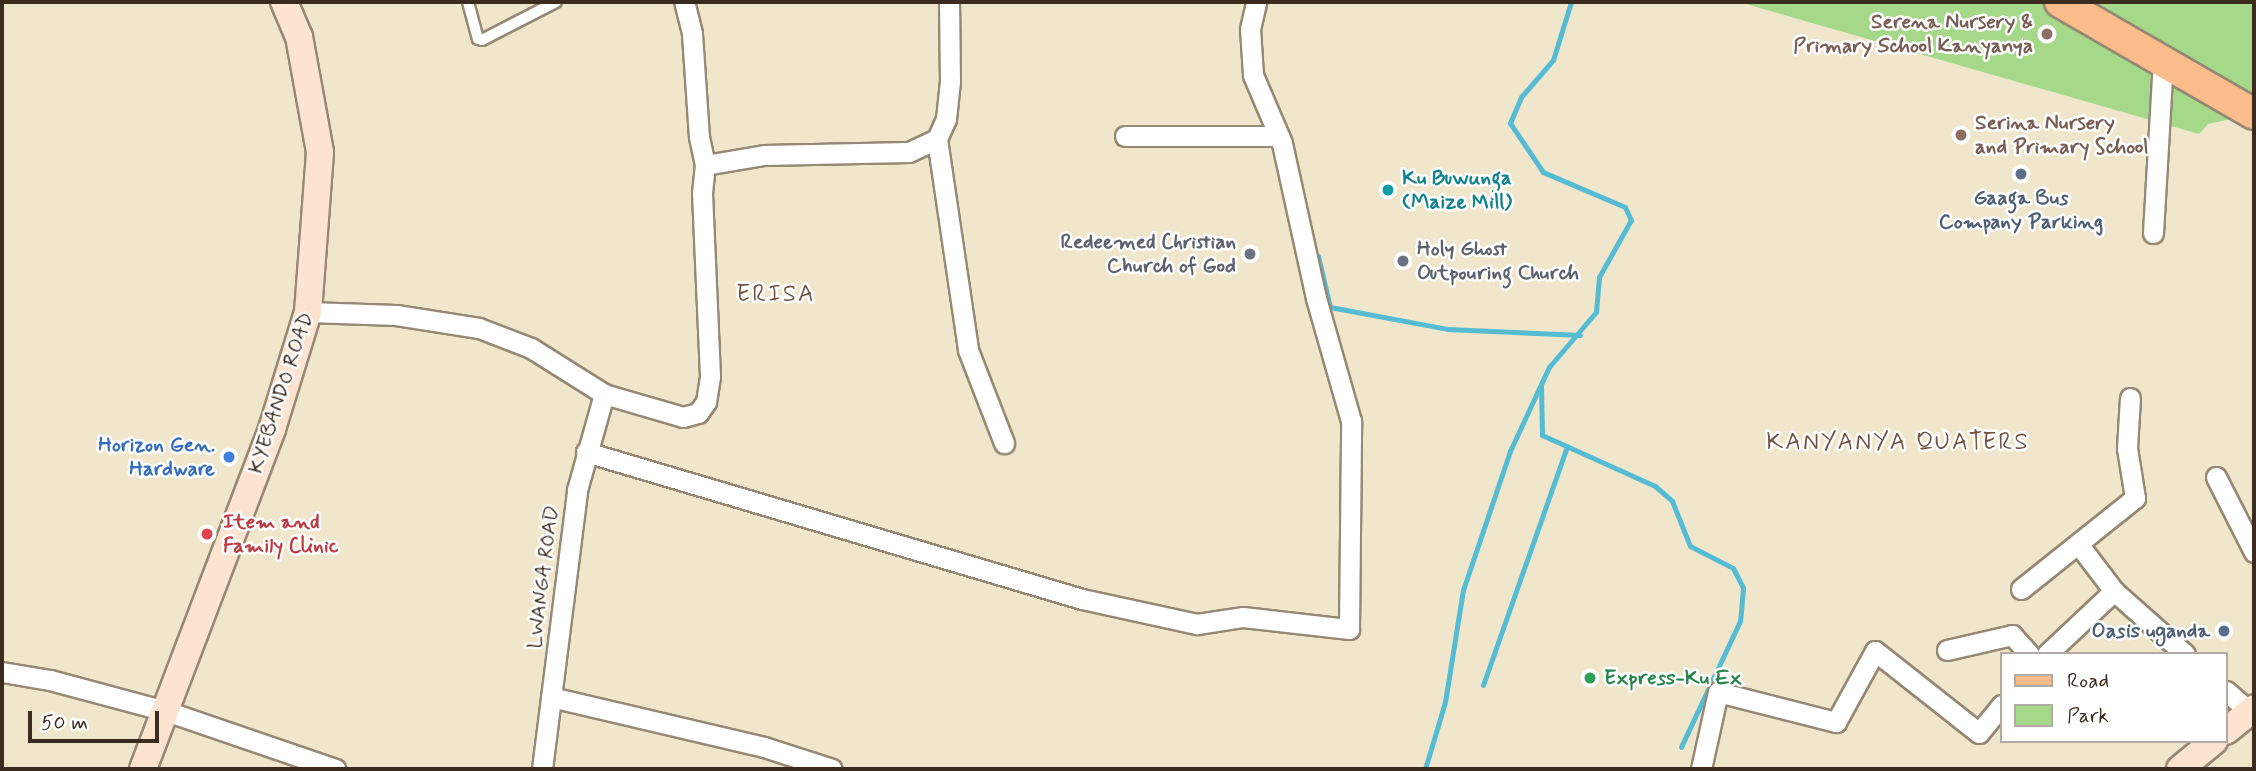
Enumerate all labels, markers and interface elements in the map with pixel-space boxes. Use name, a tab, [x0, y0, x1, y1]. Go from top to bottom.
place label: Serena Nursery & Primary School Kanyanya	[1798, 9, 2033, 59]
marker: Serena Nursery & Primary School Kanyanya	[2039, 26, 2055, 42]
place label: Serina Nursery and Primary School	[1975, 110, 2151, 160]
marker: Serina Nursery and Primary School	[1953, 127, 1969, 143]
place label: Ku Buwunga (Maize Mill)	[1402, 165, 1514, 215]
marker: Gaaga Bus Company Parking	[2013, 166, 2029, 182]
marker: Ku Buwunga (Maize Mill)	[1380, 182, 1396, 198]
place label: Gaaga Bus Company Parking	[1943, 185, 2099, 235]
place label: Redeemed Christian Church of God	[1055, 229, 1236, 279]
place label: Holy Ghost Outpouring Church	[1417, 236, 1584, 286]
marker: Redeemed Christian Church of God	[1242, 246, 1258, 262]
marker: Holy Ghost Outpouring Church	[1395, 253, 1411, 269]
district label: ERISA	[737, 281, 815, 309]
street label: KYEBANDO ROAD	[243, 311, 319, 475]
district label: KANYANYA QUATERS	[1767, 429, 2029, 457]
place label: Horizon Gen. Hardware	[103, 432, 215, 482]
marker: Horizon Gen. Hardware	[221, 449, 237, 465]
street label: LWANGA ROAD	[522, 504, 564, 650]
place label: Item and Family Clinic	[223, 509, 341, 559]
marker: Item and Family Clinic	[197, 524, 217, 544]
place label: Oasis uganda	[2092, 618, 2210, 644]
marker: Oasis uganda	[2216, 623, 2232, 639]
legend	[2000, 652, 2228, 743]
place label: Express-Ku Ex	[1604, 665, 1739, 691]
text: Road	[2067, 667, 2109, 695]
marker: Express-Ku Ex	[1582, 670, 1598, 686]
scale bar	[32, 698, 163, 742]
text: Park	[2067, 702, 2109, 730]
text: 50 m	[41, 709, 88, 737]

